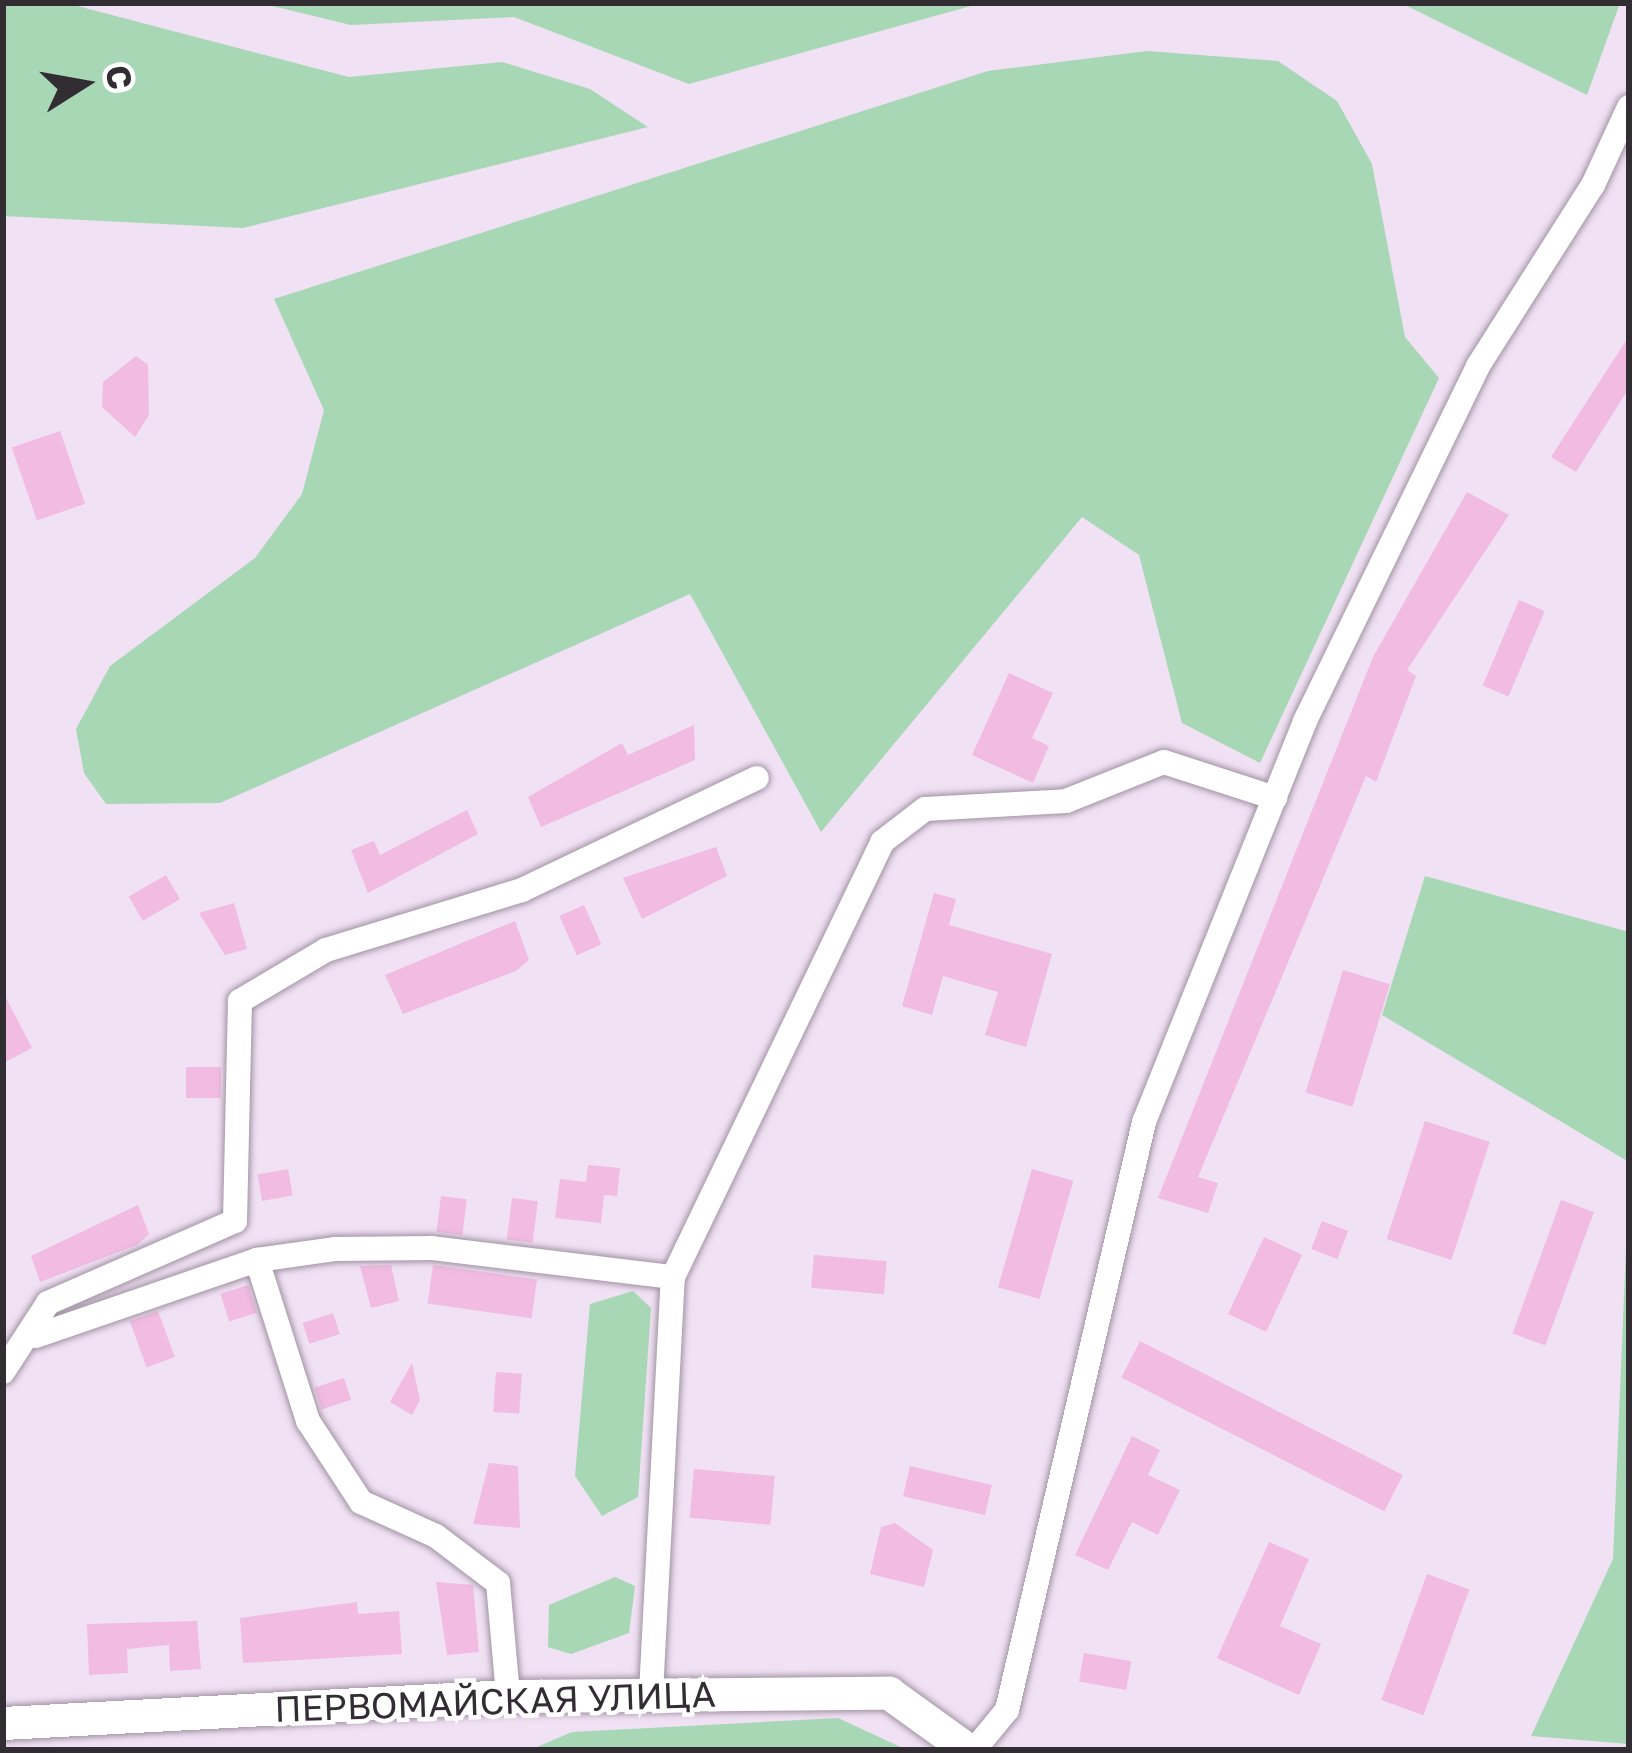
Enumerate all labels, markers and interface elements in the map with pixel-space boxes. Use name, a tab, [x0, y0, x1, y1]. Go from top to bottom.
north arrow	[24, 24, 144, 144]
text: С	[98, 62, 141, 92]
street label: ПЕРВОМАЙСКАЯ УЛИЦА	[274, 1672, 716, 1730]

